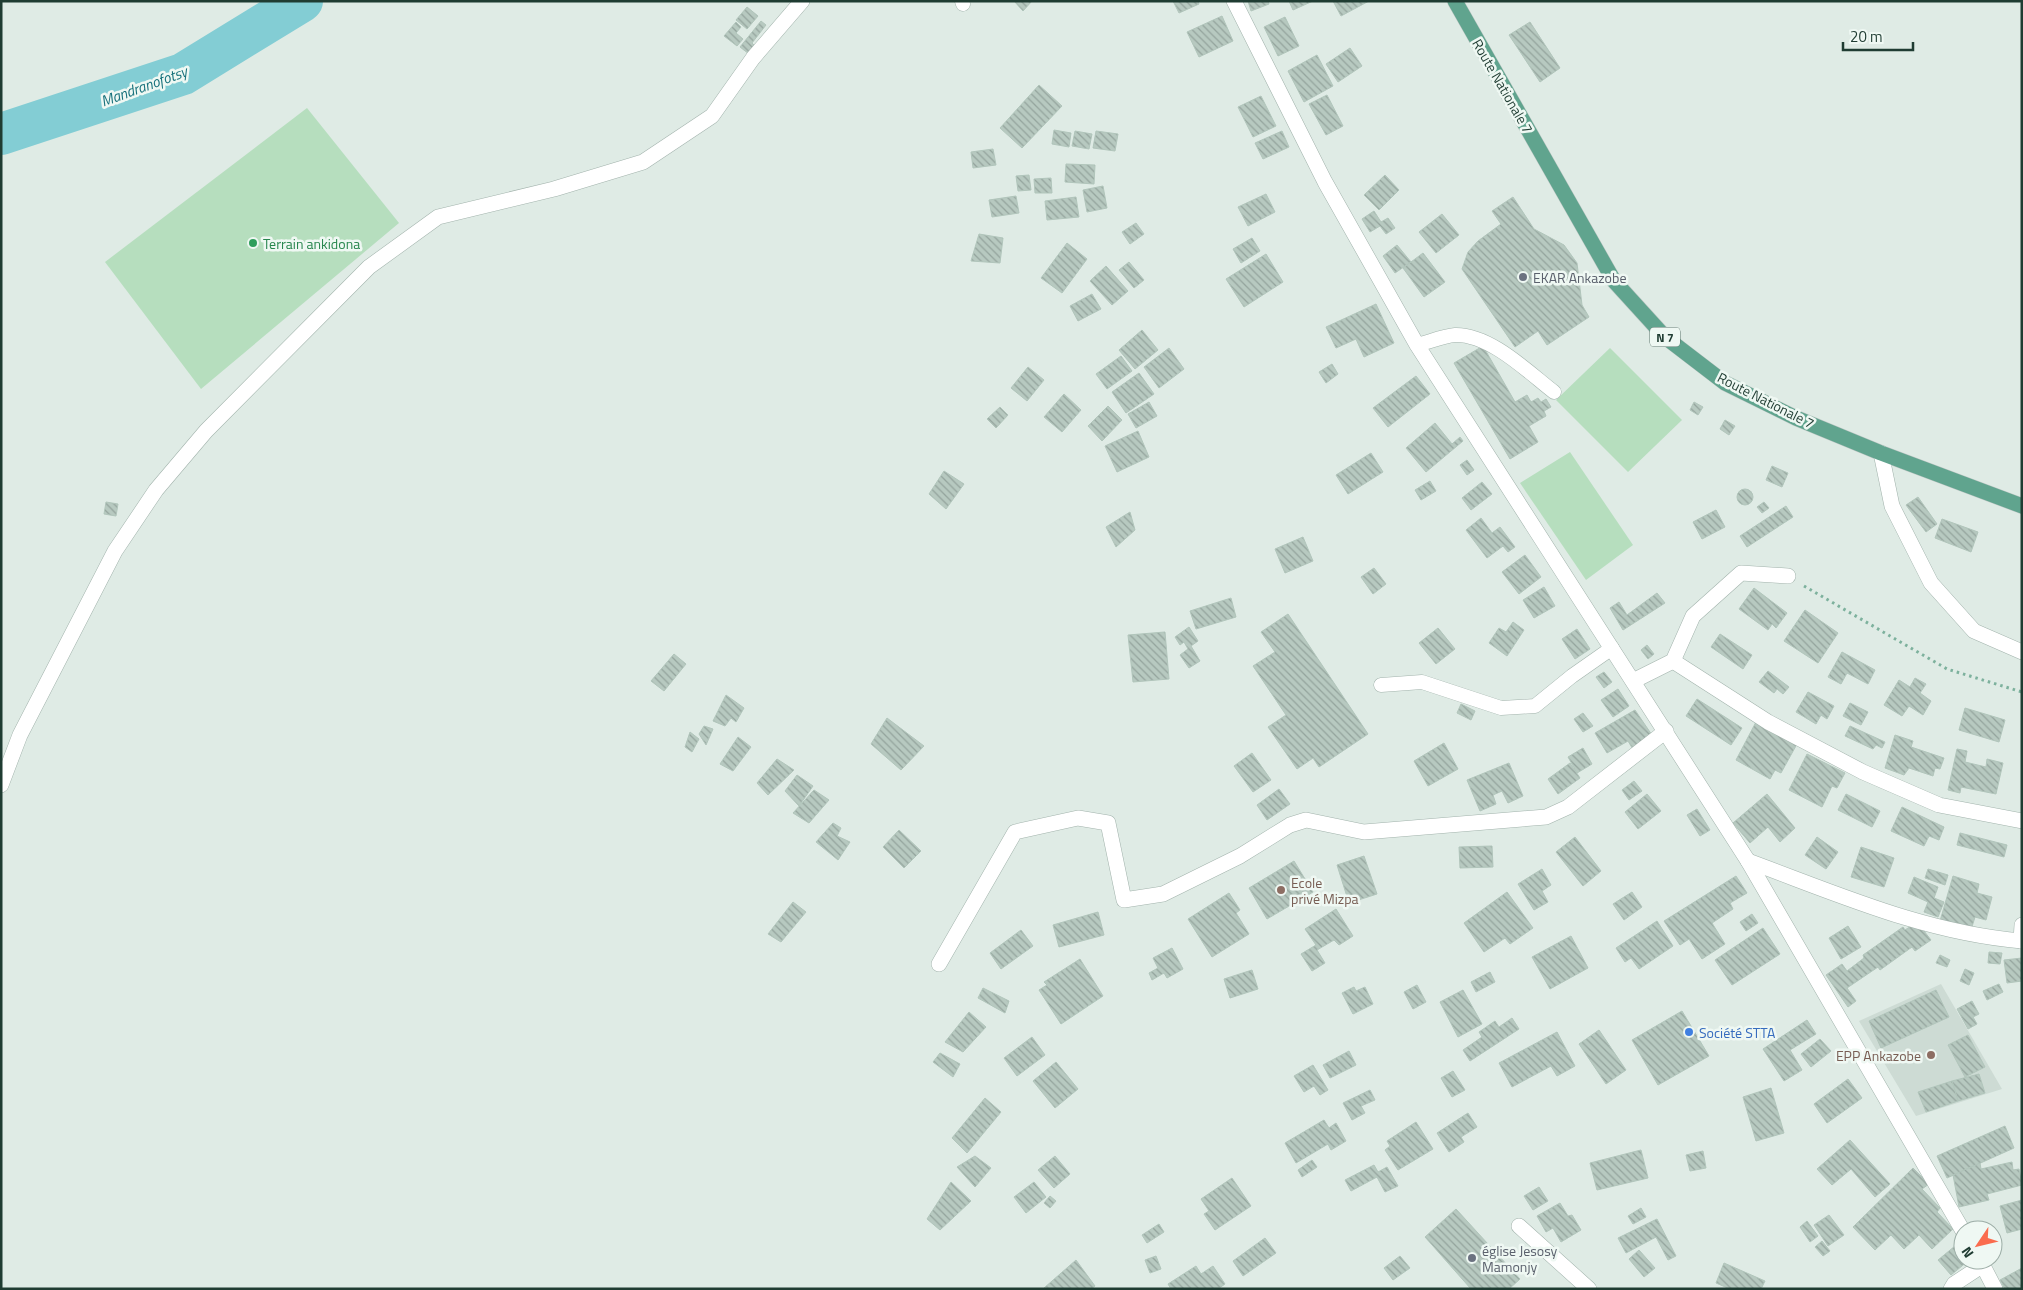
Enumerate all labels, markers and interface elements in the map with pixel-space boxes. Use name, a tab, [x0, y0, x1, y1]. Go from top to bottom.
scale bar	[1843, 20, 1913, 52]
text: 20 m	[1850, 25, 1883, 48]
street label: Route Nationale 7	[1467, 35, 1539, 137]
water label: Mandranofotsy	[97, 59, 193, 112]
place label: Terrain ankidona	[263, 233, 360, 254]
marker: Terrain ankidona	[247, 237, 259, 249]
place label: EKAR Ankazobe	[1533, 267, 1626, 288]
marker: EKAR Ankazobe	[1517, 271, 1529, 283]
road number: N 7	[1650, 328, 1680, 347]
street label: Route Nationale 7	[1714, 367, 1818, 433]
place label: Ecole privé Mizpa	[1291, 872, 1359, 909]
marker: Ecole privé Mizpa	[1275, 884, 1287, 896]
place label: Société STTA	[1699, 1022, 1776, 1043]
marker: Société STTA	[1683, 1026, 1695, 1038]
place label: EPP Ankazobe	[1836, 1045, 1921, 1066]
marker: EPP Ankazobe	[1925, 1049, 1937, 1061]
north arrow	[1953, 1220, 2003, 1270]
place label: église Jesosy Mamonjy	[1482, 1240, 1558, 1277]
text: N	[1956, 1243, 1978, 1263]
marker: église Jesosy Mamonjy	[1466, 1252, 1478, 1264]

